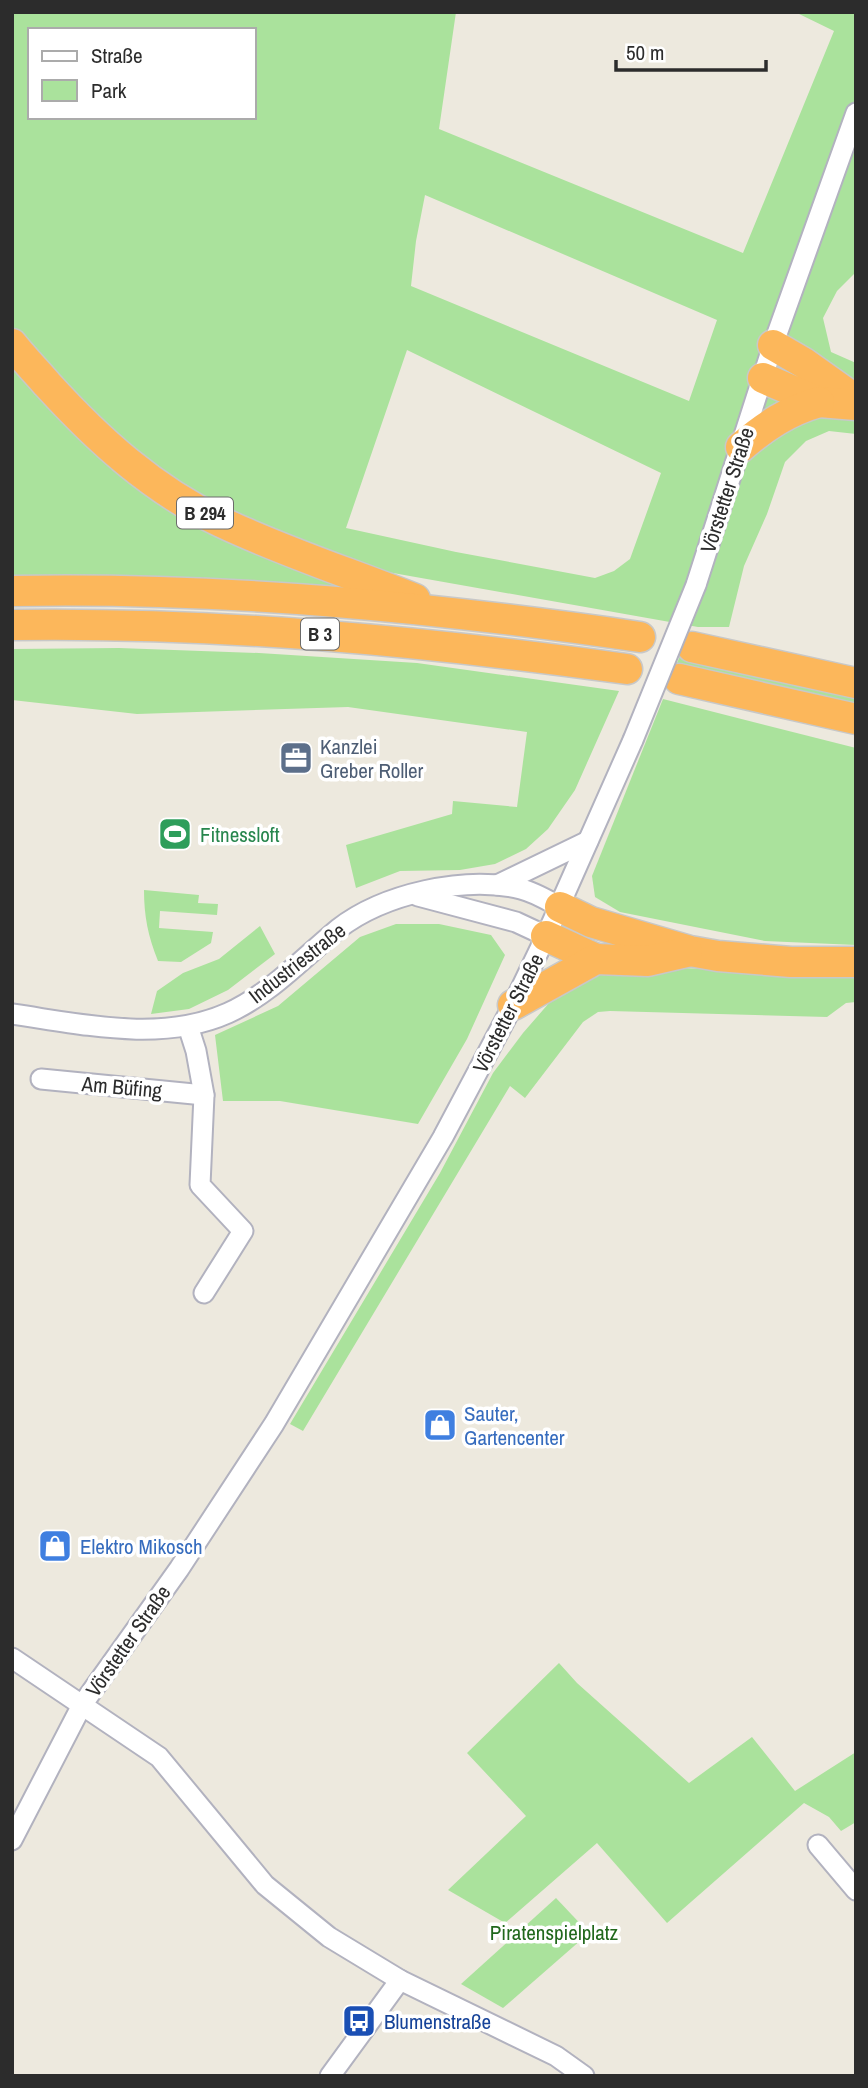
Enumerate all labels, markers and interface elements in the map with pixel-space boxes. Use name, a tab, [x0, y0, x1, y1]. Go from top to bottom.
legend	[28, 28, 256, 119]
scale bar	[616, 28, 766, 72]
text: 50 m	[626, 38, 664, 67]
text: Straße	[91, 41, 143, 70]
text: Park	[91, 76, 127, 105]
street label: Vörstetter Straße	[693, 424, 761, 556]
road number: B 294	[177, 498, 233, 528]
road number: B 3	[301, 618, 339, 650]
place label: Kanzlei Greber Roller	[320, 732, 424, 785]
office icon: Kanzlei Greber Roller	[277, 739, 315, 777]
sports icon: Fitnessloft	[156, 815, 194, 853]
place label: Fitnessloft	[200, 820, 280, 849]
street label: Industriestraße	[242, 916, 352, 1010]
street label: Vörstetter Straße	[466, 948, 550, 1078]
street label: Am Büfing	[80, 1069, 164, 1105]
place label: Sauter, Gartencenter	[464, 1399, 565, 1452]
shop icon: Sauter, Gartencenter	[421, 1406, 459, 1444]
shop icon: Elektro Mikosch	[36, 1527, 74, 1565]
place label: Elektro Mikosch	[80, 1532, 203, 1561]
street label: Vörstetter Straße	[79, 1579, 177, 1703]
park label: Piratenspielplatz	[490, 1918, 619, 1947]
bus stop icon: Blumenstraße	[340, 2002, 378, 2040]
place label: Blumenstraße	[384, 2007, 491, 2036]

